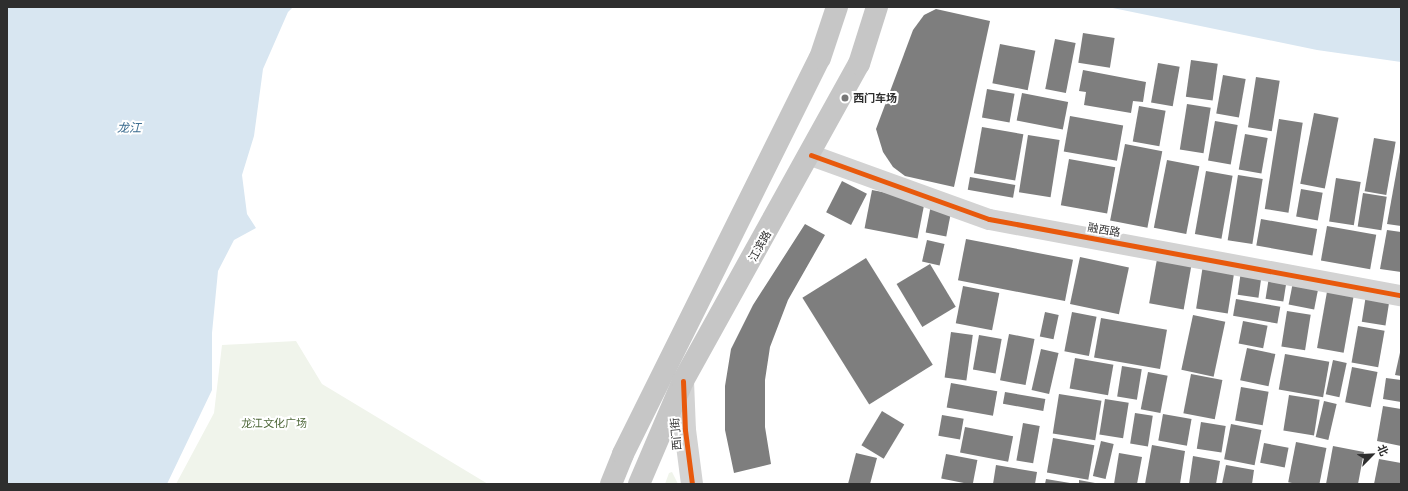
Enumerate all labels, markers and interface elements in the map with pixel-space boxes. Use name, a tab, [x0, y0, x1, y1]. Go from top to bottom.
place label: 西门车场	[853, 91, 897, 105]
marker: 西门车场	[840, 93, 850, 103]
water label: 龙江	[117, 122, 141, 136]
street label: 融西路	[1087, 221, 1121, 239]
street label: 江滨路	[746, 228, 774, 264]
park label: 龙江文化广场	[241, 416, 307, 430]
street label: 西门街	[668, 417, 684, 451]
north arrow	[1352, 435, 1392, 475]
text: 北	[1375, 443, 1391, 458]

